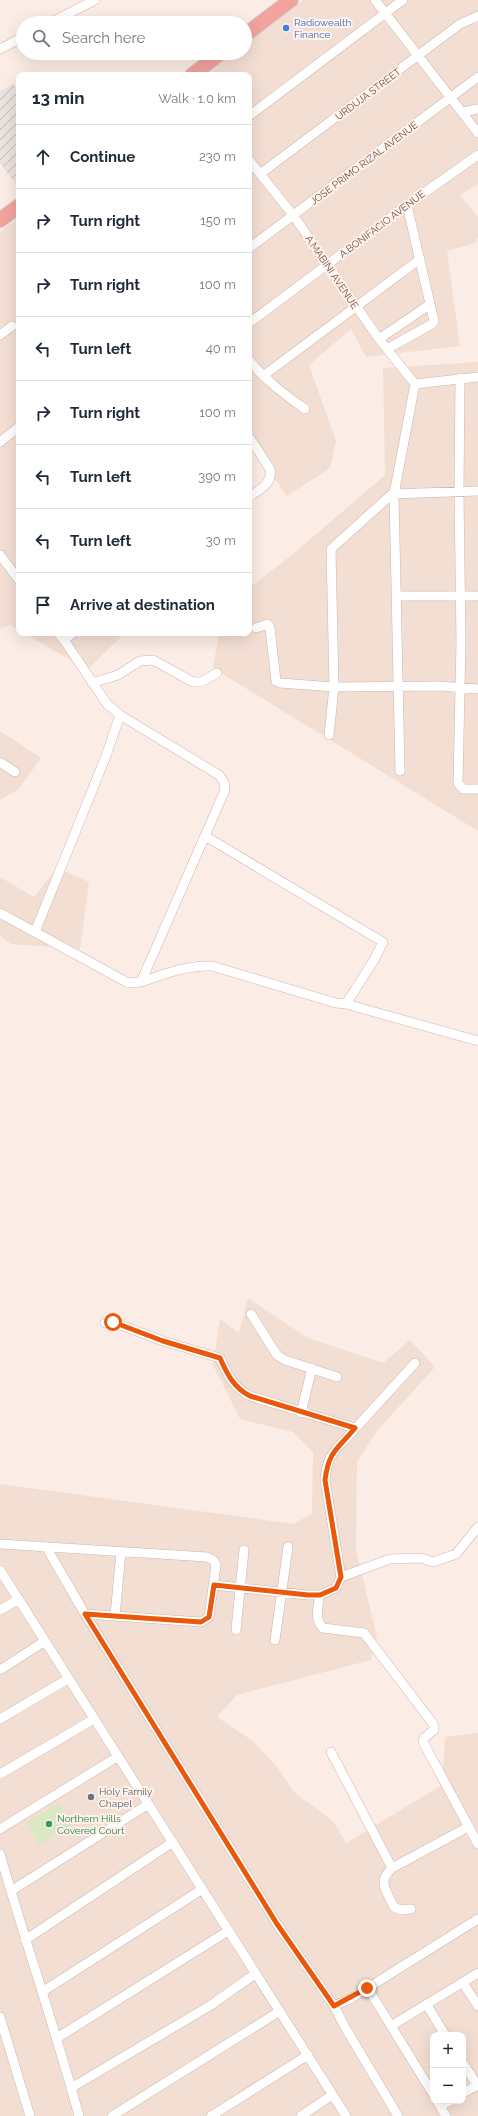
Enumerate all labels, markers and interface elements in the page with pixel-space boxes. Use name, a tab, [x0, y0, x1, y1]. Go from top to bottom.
search box	[16, 16, 252, 60]
place label: Radiowealth Finance	[294, 17, 351, 40]
marker: Radiowealth Finance	[281, 23, 291, 33]
icon: search	[30, 27, 52, 49]
text: Search here	[62, 29, 145, 47]
street label: URDUJA STREET	[333, 66, 403, 122]
text: 13 min	[32, 88, 84, 108]
text: Walk · 1.0 km	[158, 91, 236, 106]
street label: JOSE PRIMO RIZAL AVENUE	[308, 119, 420, 207]
icon: ahead	[32, 146, 54, 168]
text: Continue	[70, 148, 135, 166]
text: 230 m	[199, 149, 236, 164]
street label: A.BONIFACIO AVENUE	[337, 188, 427, 260]
icon: right	[32, 210, 54, 232]
text: Turn right	[70, 212, 140, 230]
text: 150 m	[200, 213, 236, 228]
street label: A.MABINI AVENUE	[303, 233, 361, 311]
icon: right	[32, 274, 54, 296]
text: Turn right	[70, 276, 140, 294]
text: 100 m	[199, 277, 236, 292]
icon: left	[32, 338, 54, 360]
text: Turn left	[70, 340, 131, 358]
text: 40 m	[206, 341, 236, 356]
icon: right	[32, 402, 54, 424]
text: Turn right	[70, 404, 140, 422]
text: 100 m	[199, 405, 236, 420]
icon: left	[32, 466, 54, 488]
text: Turn left	[70, 468, 131, 486]
text: 390 m	[198, 469, 236, 484]
icon: left	[32, 530, 54, 552]
text: Turn left	[70, 532, 131, 550]
text: 30 m	[206, 533, 236, 548]
icon: arrive	[32, 594, 54, 616]
text: Arrive at destination	[70, 596, 215, 614]
route start	[104, 1313, 122, 1331]
place label: Holy Family Chapel	[99, 1786, 153, 1809]
marker: Holy Family Chapel	[86, 1792, 96, 1802]
place label: Northern Hills Covered Court	[57, 1813, 125, 1836]
marker: Northern Hills Covered Court	[44, 1819, 54, 1829]
route end	[358, 1979, 376, 1997]
map controls	[430, 2032, 466, 2104]
button: +	[430, 2032, 466, 2068]
button: −	[430, 2068, 466, 2104]

